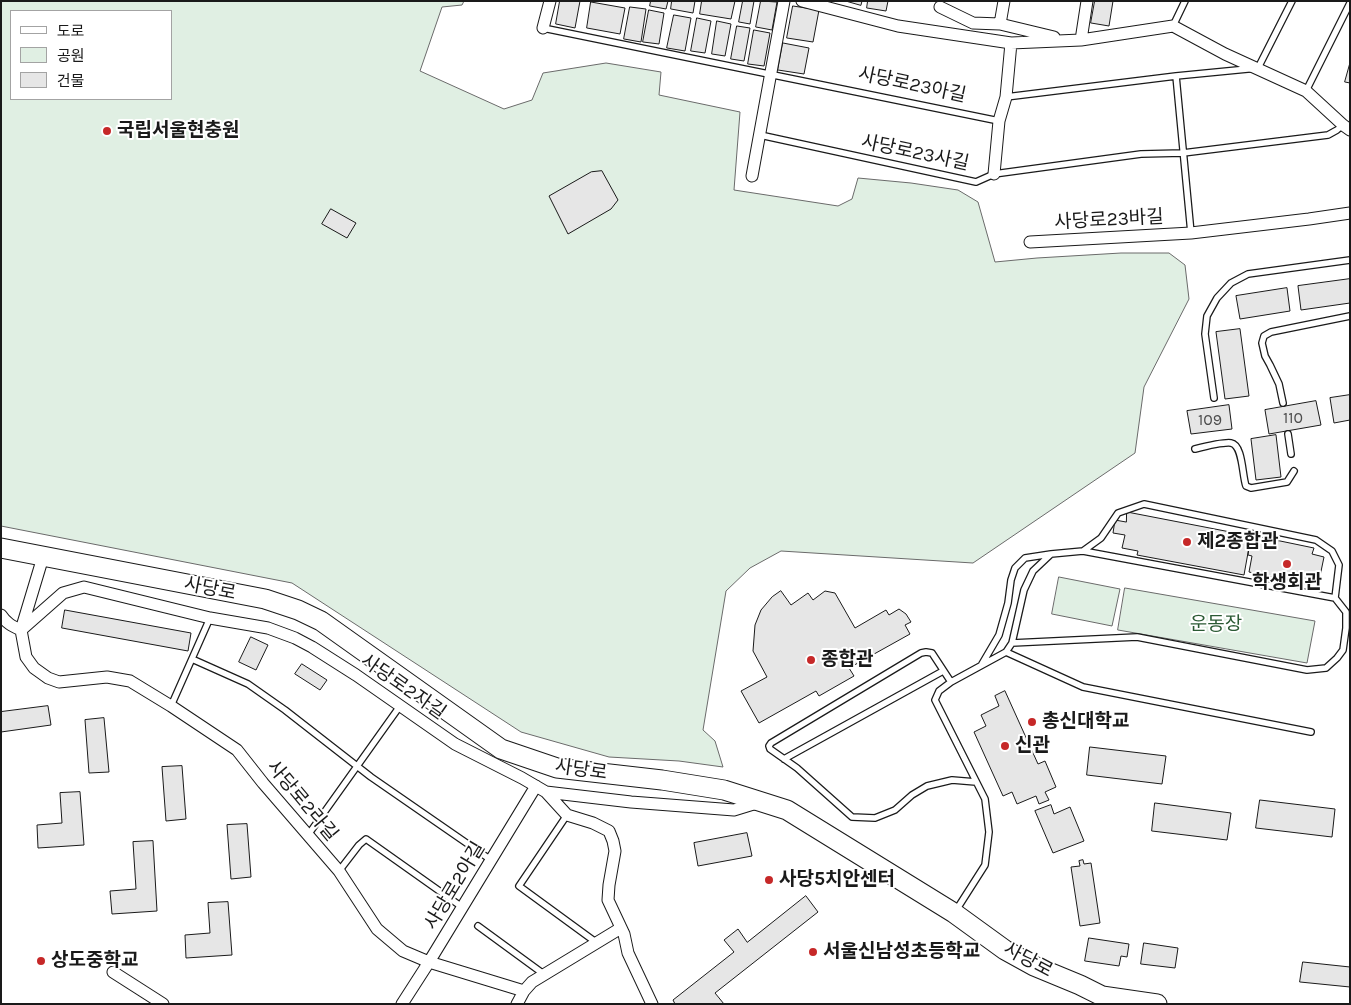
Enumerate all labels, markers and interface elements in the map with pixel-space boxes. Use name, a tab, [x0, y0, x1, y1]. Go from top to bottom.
legend	[10, 10, 172, 100]
text: 도로	[57, 22, 85, 40]
text: 공원	[57, 47, 85, 65]
street label: 사당로23아길	[856, 62, 968, 108]
text: 건물	[57, 72, 85, 90]
place label: 국립서울현충원	[117, 120, 239, 142]
marker: 국립서울현충원	[101, 125, 113, 137]
street label: 사당로23사길	[859, 130, 971, 176]
street label: 사당로23바길	[1054, 206, 1164, 234]
house number: 110	[1283, 408, 1303, 428]
house number: 109	[1198, 410, 1222, 430]
place label: 제2종합관	[1197, 531, 1278, 553]
marker: 제2종합관	[1181, 536, 1193, 548]
marker: 학생회관	[1281, 558, 1293, 570]
place label: 학생회관	[1252, 572, 1322, 594]
street label: 사당로	[182, 573, 238, 605]
park label: 운동장	[1190, 614, 1242, 636]
street label: 사당로2자길	[356, 649, 450, 725]
place label: 종합관	[821, 649, 873, 671]
marker: 종합관	[805, 654, 817, 666]
place label: 총신대학교	[1042, 711, 1129, 733]
marker: 총신대학교	[1026, 716, 1038, 728]
place label: 신관	[1015, 735, 1050, 757]
marker: 신관	[999, 740, 1011, 752]
street label: 사당로	[553, 755, 609, 785]
street label: 사당로2라길	[262, 756, 342, 846]
street label: 사당로2아길	[420, 838, 490, 934]
place label: 사당5치안센터	[779, 869, 895, 891]
marker: 사당5치안센터	[763, 874, 775, 886]
street label: 사당로	[999, 938, 1057, 982]
place label: 서울신남성초등학교	[823, 941, 980, 963]
marker: 서울신남성초등학교	[807, 946, 819, 958]
place label: 상도중학교	[51, 950, 138, 972]
marker: 상도중학교	[35, 955, 47, 967]

